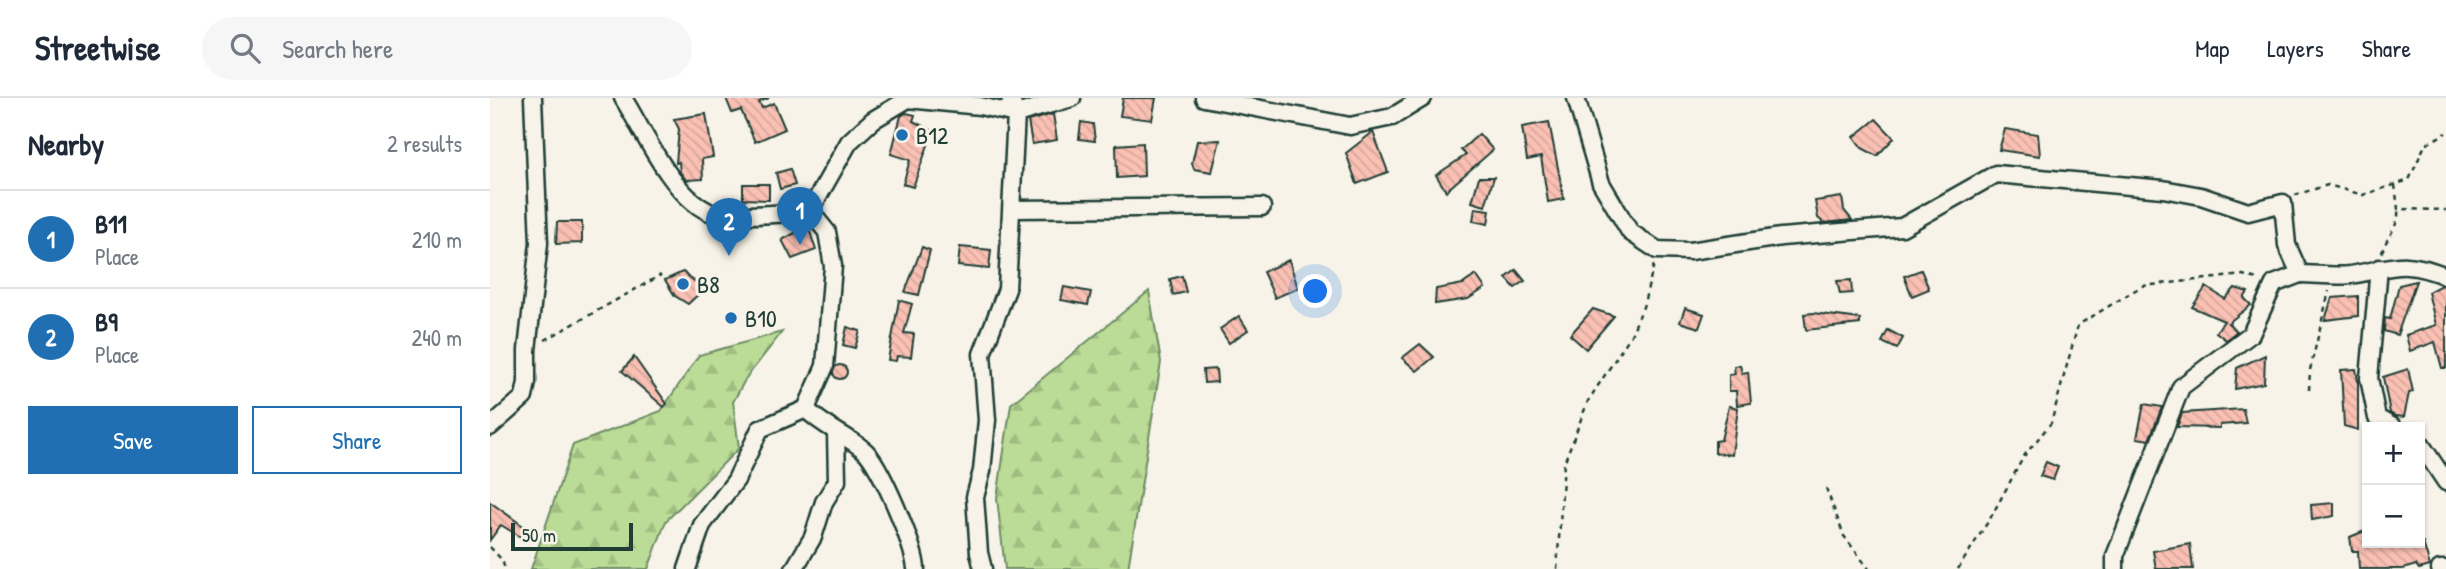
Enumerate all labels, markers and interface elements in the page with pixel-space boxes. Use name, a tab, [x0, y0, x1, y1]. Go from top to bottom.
search box	[202, 17, 692, 80]
text: Streetwise	[35, 26, 160, 70]
icon: search	[226, 29, 264, 67]
text: Search here	[282, 31, 393, 66]
text: Map	[2195, 32, 2229, 64]
text: Layers	[2267, 32, 2324, 64]
text: Share	[2362, 32, 2411, 64]
place label: B12	[916, 119, 948, 151]
text: Nearby	[28, 124, 104, 164]
marker: B12	[894, 127, 910, 143]
text: 2 results	[387, 128, 462, 159]
pin: 1	[777, 187, 823, 245]
pin: 2	[706, 198, 752, 256]
text: B11	[95, 206, 127, 241]
text: 1	[47, 224, 55, 255]
text: 210 m	[412, 224, 462, 255]
text: Place	[95, 241, 139, 272]
place label: B8	[697, 268, 720, 300]
your location	[1298, 274, 1332, 308]
marker: B8	[675, 276, 691, 292]
place label: B10	[745, 302, 777, 334]
text: B9	[95, 304, 118, 339]
marker: B10	[723, 310, 739, 326]
text: 2	[46, 322, 56, 353]
text: 240 m	[411, 322, 462, 353]
text: Place	[95, 339, 139, 370]
button: Save	[28, 406, 238, 474]
button: Share	[252, 406, 462, 474]
map controls	[2362, 422, 2425, 548]
button: +	[2362, 422, 2425, 485]
button: −	[2362, 485, 2425, 548]
scale bar	[511, 520, 634, 552]
text: 50 m	[522, 522, 556, 548]

